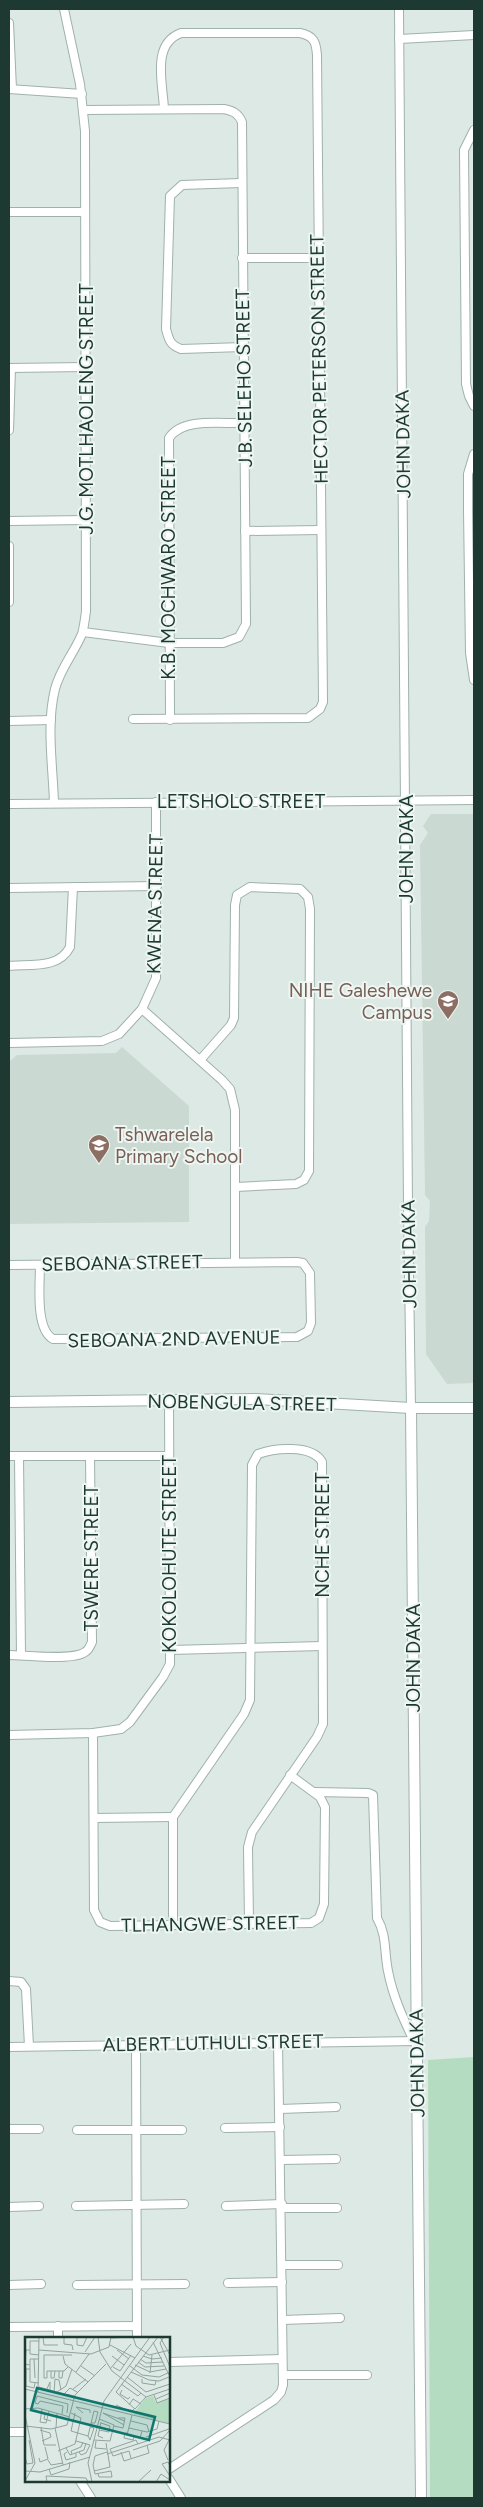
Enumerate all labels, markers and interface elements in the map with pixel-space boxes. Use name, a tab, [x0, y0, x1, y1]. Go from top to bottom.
street label: HECTOR PETERSON STREET	[305, 233, 333, 484]
street label: J.G. MOTLHAOLENG STREET	[75, 283, 98, 535]
street label: J.B. SELEHO STREET	[231, 288, 257, 468]
street label: JOHN DAKA	[391, 389, 415, 498]
street label: K.B. MOCHWARO STREET	[157, 456, 180, 680]
street label: LETSHOLO STREET	[157, 790, 326, 813]
street label: JOHN DAKA	[395, 795, 418, 903]
street label: KWENA STREET	[142, 833, 168, 974]
place label: NIHE Galeshewe Campus	[289, 979, 432, 1024]
school or university icon: NIHE Galeshewe Campus	[436, 989, 460, 1020]
place label: Tshwarelela Primary School	[115, 1123, 243, 1168]
school or university icon: Tshwarelela Primary School	[87, 1133, 111, 1164]
street label: JOHN DAKA	[397, 1199, 421, 1308]
street label: SEBOANA STREET	[41, 1250, 203, 1276]
street label: SEBOANA 2ND AVENUE	[67, 1326, 281, 1352]
street label: NOBENGULA STREET	[147, 1390, 337, 1416]
street label: KOKOLOHUTE STREET	[158, 1455, 181, 1653]
street label: NCHE STREET	[311, 1472, 334, 1598]
street label: TSWERE STREET	[80, 1484, 103, 1631]
street label: JOHN DAKA	[402, 1604, 425, 1712]
street label: TLHANGWE STREET	[121, 1911, 300, 1937]
street label: JOHN DAKA	[405, 2008, 429, 2117]
street label: ALBERT LUTHULI STREET	[102, 2030, 324, 2056]
inset map	[25, 2337, 170, 2482]

